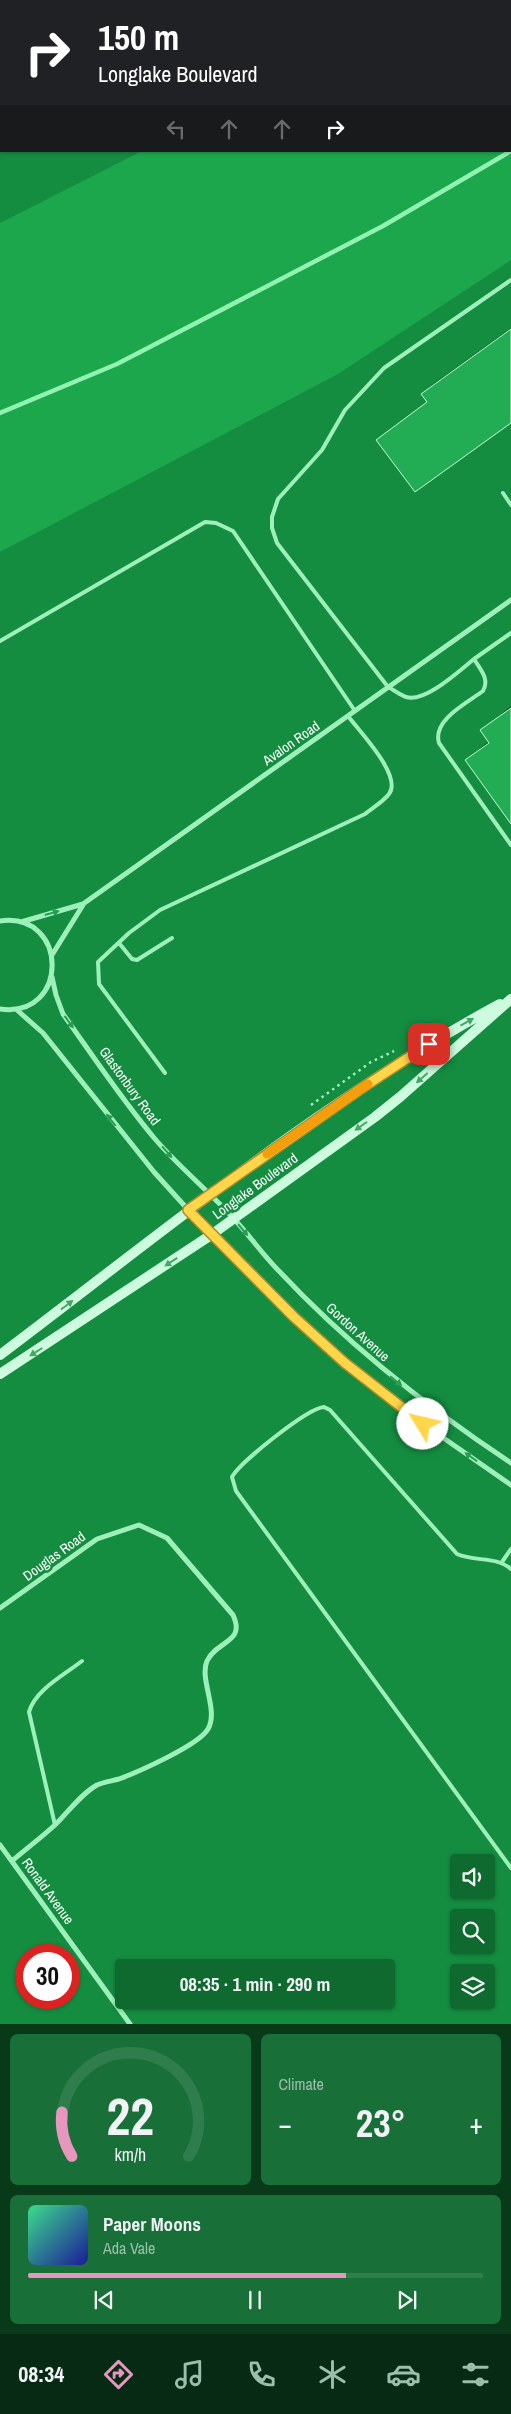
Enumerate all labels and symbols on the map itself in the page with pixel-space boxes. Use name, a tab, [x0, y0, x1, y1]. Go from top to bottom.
street label: Avalon Road	[258, 717, 323, 770]
one-way arrow	[44, 909, 60, 917]
one-way arrow	[64, 1015, 74, 1029]
one-way arrow	[460, 1018, 474, 1026]
pin	[408, 1023, 450, 1065]
street label: Glastonbury Road	[96, 1043, 164, 1129]
one-way arrow	[417, 1072, 429, 1084]
one-way arrow	[106, 1114, 117, 1127]
one-way arrow	[354, 1121, 368, 1131]
one-way arrow	[161, 1146, 172, 1159]
street label: Longlake Boulevard	[209, 1149, 301, 1223]
one-way arrow	[238, 1223, 249, 1236]
one-way arrow	[164, 1257, 178, 1267]
street label: Gordon Avenue	[322, 1299, 394, 1365]
one-way arrow	[60, 1300, 74, 1310]
one-way arrow	[29, 1347, 42, 1357]
one-way arrow	[389, 1375, 402, 1386]
position arrow	[396, 1397, 448, 1449]
one-way arrow	[464, 1452, 478, 1462]
street label: Douglas Road	[19, 1527, 89, 1585]
street label: Ronald Avenue	[18, 1854, 78, 1928]
speed limit sign: 30	[15, 1944, 80, 2009]

